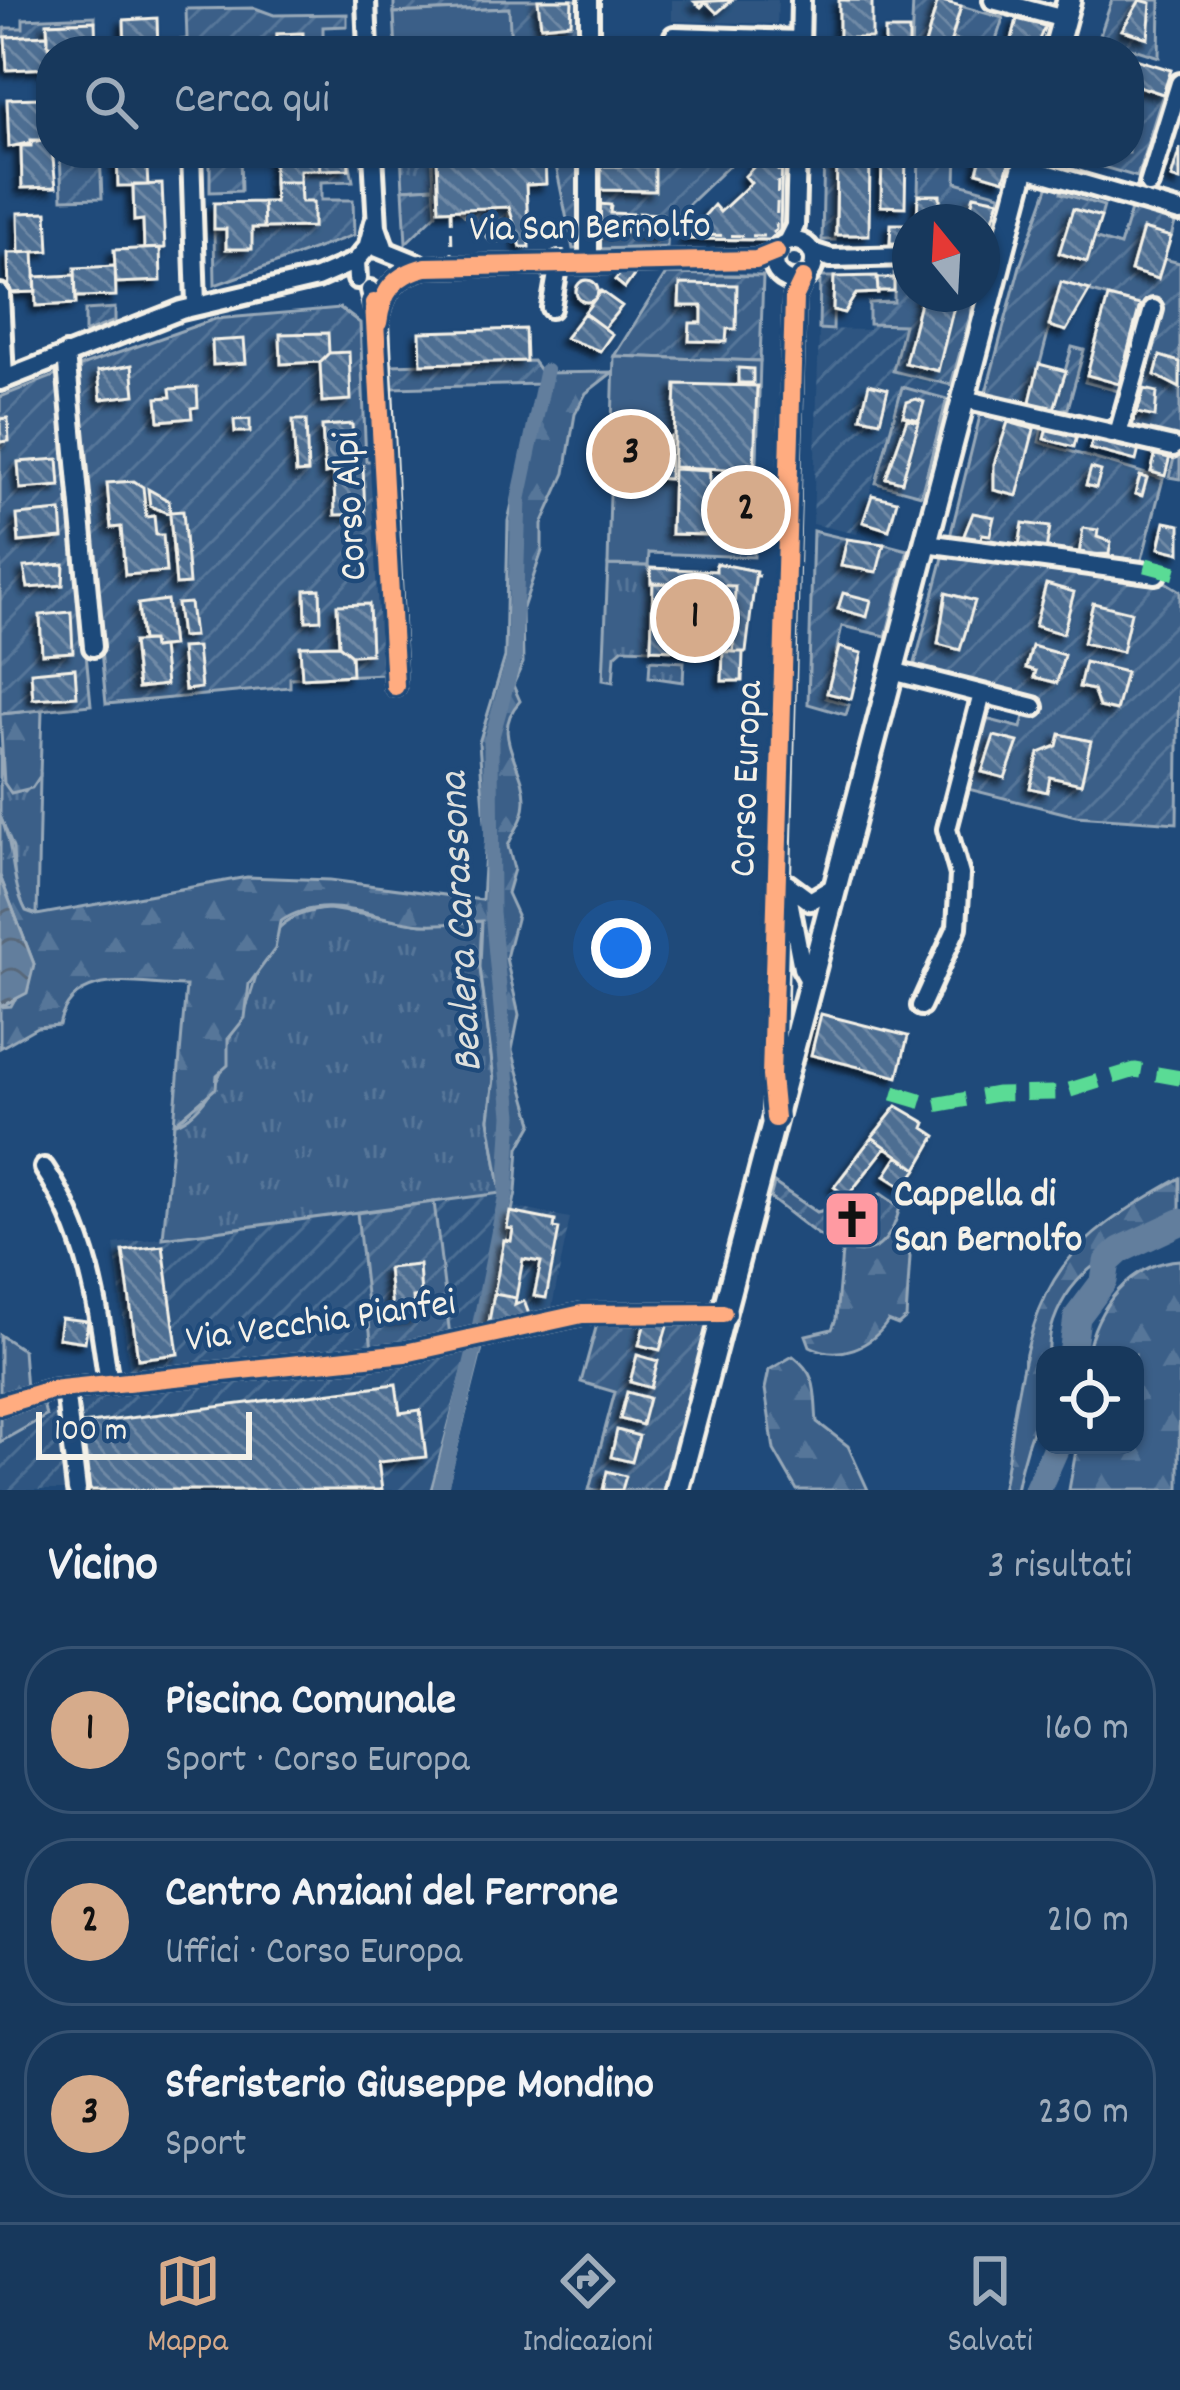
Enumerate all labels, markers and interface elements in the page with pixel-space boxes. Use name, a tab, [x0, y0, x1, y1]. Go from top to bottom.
search box	[36, 36, 1144, 168]
icon: search	[78, 69, 144, 135]
text: Cerca qui	[174, 70, 330, 134]
street label: Via San Bernolfo	[469, 200, 711, 260]
north arrow	[892, 204, 1000, 312]
pin: 3	[592, 409, 670, 499]
street label: Corso Alpi	[322, 430, 384, 582]
pin: 2	[707, 465, 785, 555]
pin: 1	[656, 573, 734, 663]
street label: Corso Europa	[718, 679, 780, 878]
water label: Bealera Carassona	[426, 768, 502, 1074]
your location	[591, 918, 651, 978]
place label: Cappella di San Bernolfo	[894, 1170, 1082, 1270]
church icon: Cappella di San Bernolfo	[821, 1188, 883, 1250]
street label: Via Vecchia Pianfei	[183, 1278, 459, 1370]
map controls	[1036, 1346, 1144, 1454]
button: locate	[1036, 1346, 1144, 1454]
scale bar	[36, 1406, 252, 1459]
text: 100 m	[54, 1409, 127, 1456]
text: Vicino	[48, 1532, 158, 1604]
text: 3 risultati	[987, 1541, 1132, 1596]
text: Piscina Comunale	[165, 1671, 456, 1735]
text: 1	[86, 1703, 94, 1758]
text: 160 m	[1044, 1703, 1129, 1758]
text: Sport · Corso Europa	[165, 1735, 470, 1790]
text: Centro Anziani del Ferrone	[165, 1863, 618, 1927]
text: 2	[81, 1895, 99, 1950]
text: 210 m	[1046, 1895, 1129, 1950]
text: Uffici · Corso Europa	[165, 1927, 462, 1982]
text: Sferisterio Giuseppe Mondino	[165, 2055, 654, 2119]
text: 3	[81, 2087, 99, 2142]
text: 230 m	[1038, 2087, 1129, 2142]
text: Sport	[165, 2119, 246, 2174]
tab: Mappa	[147, 2248, 228, 2367]
tab: Indicazioni	[523, 2248, 653, 2367]
tab: Salvati	[947, 2248, 1033, 2367]

